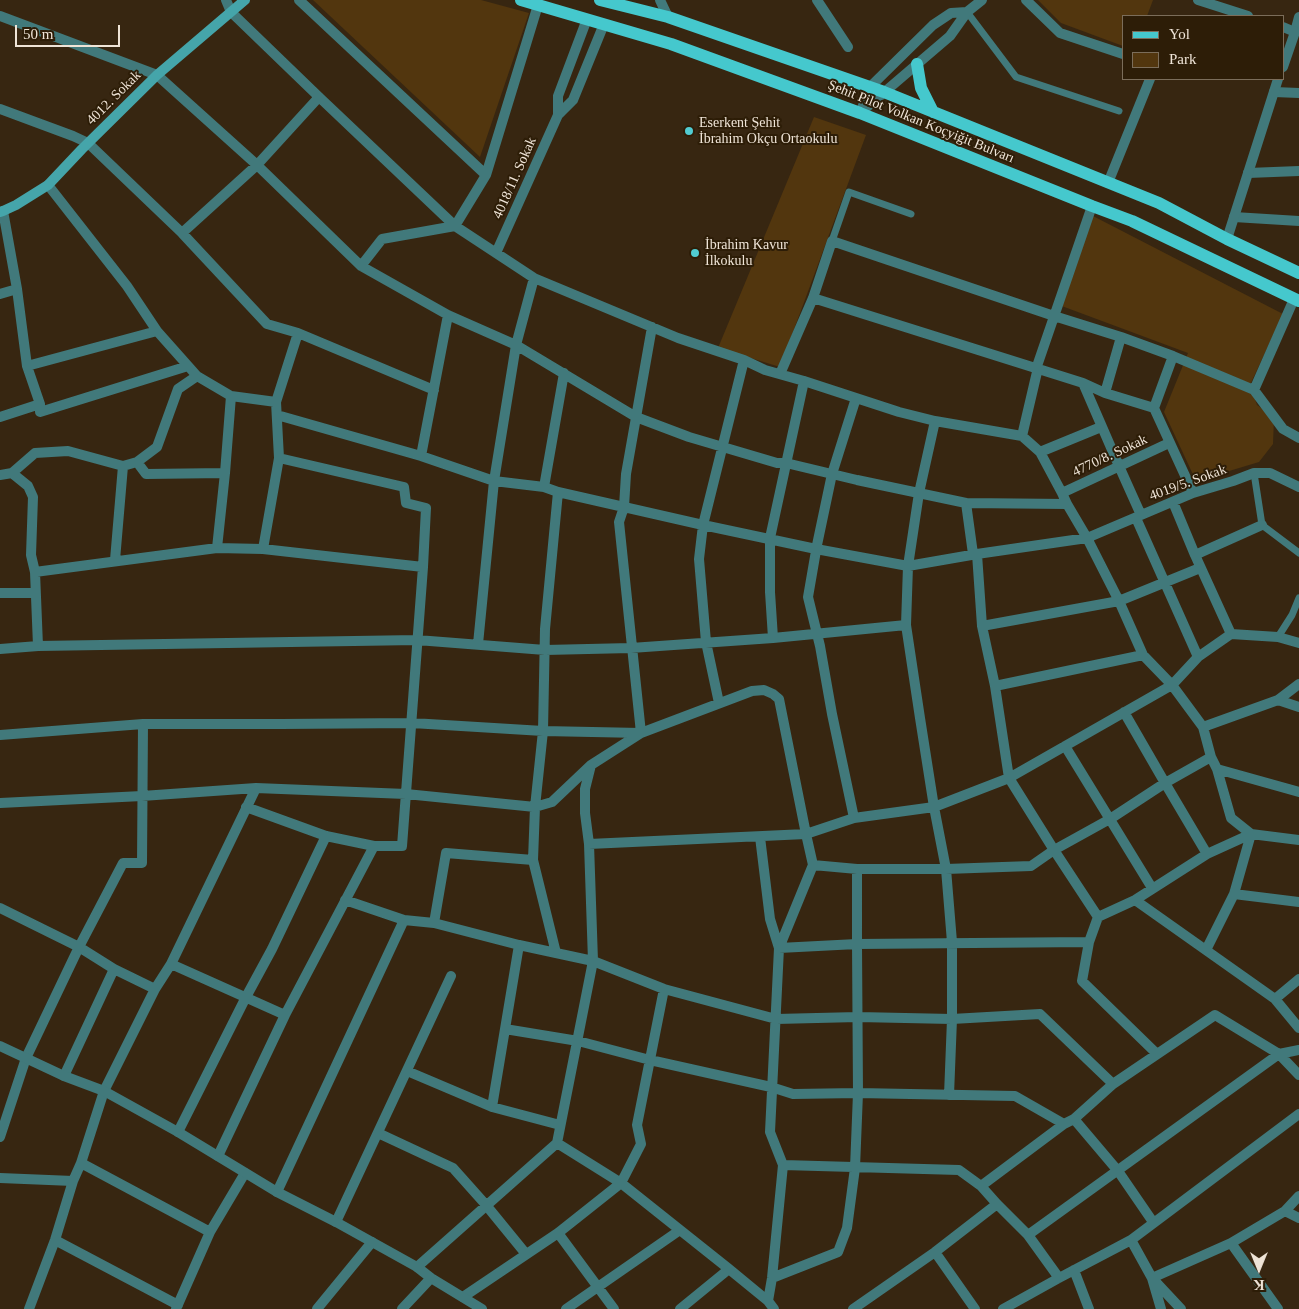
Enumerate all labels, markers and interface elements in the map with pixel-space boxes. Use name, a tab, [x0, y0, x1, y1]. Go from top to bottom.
scale bar	[18, 15, 122, 47]
legend	[1122, 15, 1284, 80]
text: 50 m	[23, 26, 53, 42]
text: Yol	[1169, 26, 1190, 42]
text: Park	[1169, 51, 1197, 67]
street label: 4012. Sokak	[83, 67, 145, 129]
street label: Şehit Pilot Volkan Koçyiğit Bulvarı	[825, 77, 1017, 167]
place label: Eserkent Şehit İbrahim Okçu Ortaokulu	[699, 115, 837, 148]
marker: Eserkent Şehit İbrahim Okçu Ortaokulu	[683, 125, 695, 137]
street label: 4018/11. Sokak	[490, 135, 540, 221]
place label: İbrahim Kavur İlkokulu	[705, 237, 788, 270]
marker: İbrahim Kavur İlkokulu	[689, 247, 701, 259]
street label: 4770/8. Sokak	[1070, 431, 1150, 481]
street label: 4019/5. Sokak	[1147, 461, 1229, 505]
north arrow	[1234, 1244, 1284, 1294]
text: K	[1254, 1277, 1264, 1292]

